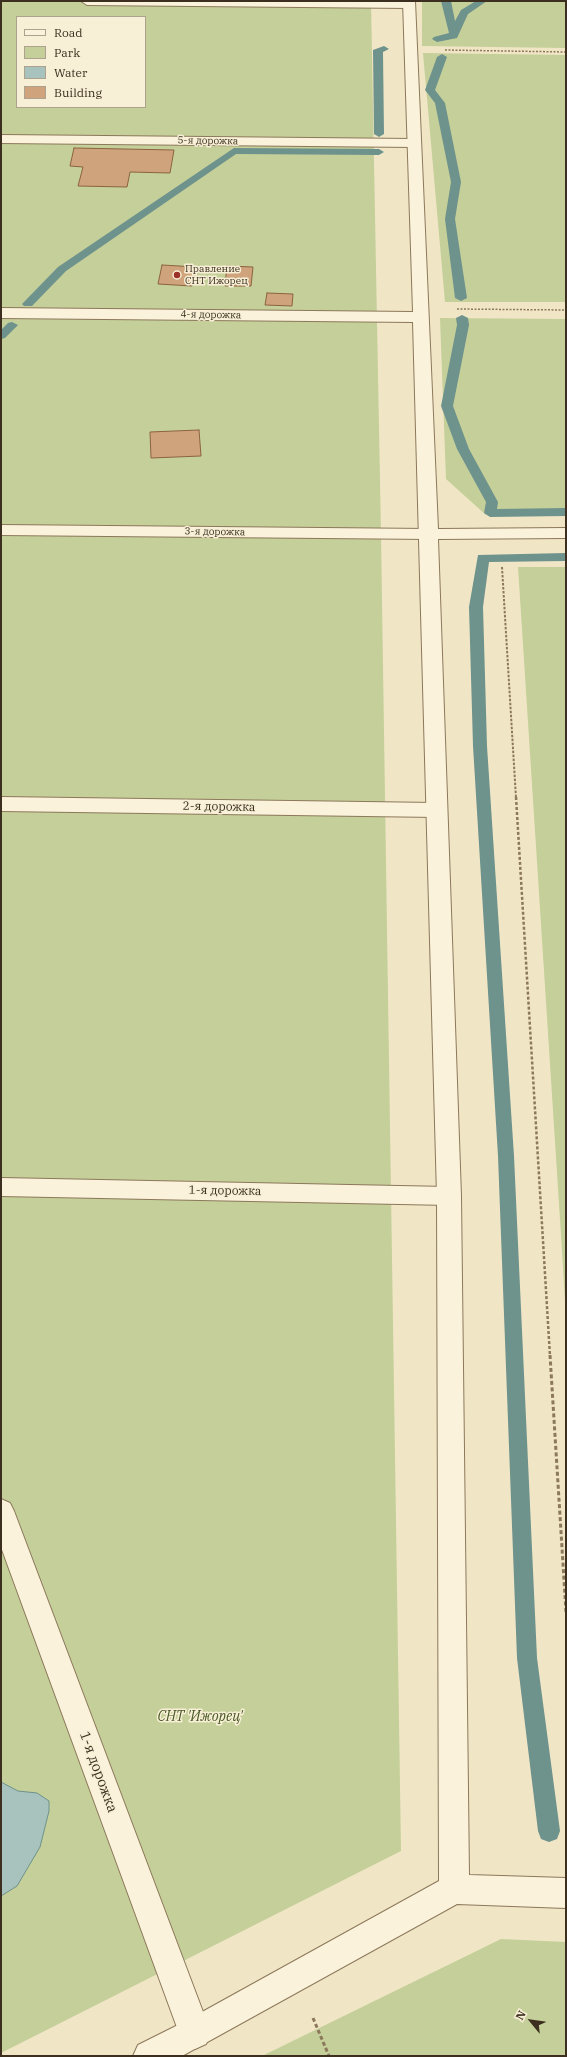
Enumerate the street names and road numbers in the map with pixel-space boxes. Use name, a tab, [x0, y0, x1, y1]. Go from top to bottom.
street label: 5-я дорожка	[178, 134, 238, 148]
street label: 4-я дорожка	[181, 308, 241, 322]
street label: 3-я дорожка	[185, 525, 245, 539]
street label: 2-я дорожка	[182, 799, 256, 815]
street label: 1-я дорожка	[188, 1183, 262, 1199]
street label: 1-я дорожка	[76, 1729, 120, 1815]

